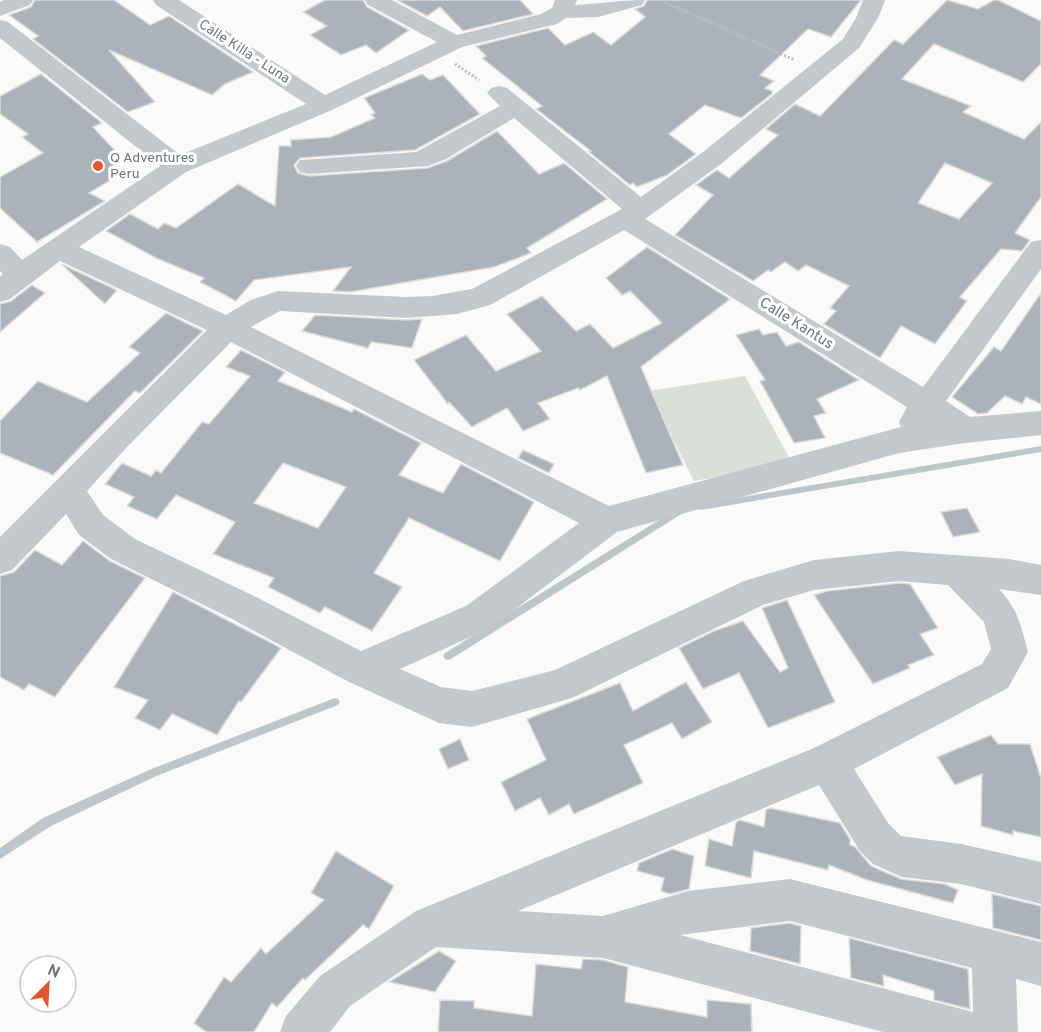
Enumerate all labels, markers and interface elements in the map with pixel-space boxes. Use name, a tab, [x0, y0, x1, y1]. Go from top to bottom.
street label: Calle Killa - Luna	[195, 16, 293, 88]
place label: Q Adventures Peru	[110, 150, 195, 183]
marker: Q Adventures Peru	[91, 159, 105, 173]
street label: Calle Kantus	[755, 294, 837, 354]
north arrow	[18, 954, 78, 1014]
text: N	[44, 961, 63, 984]

